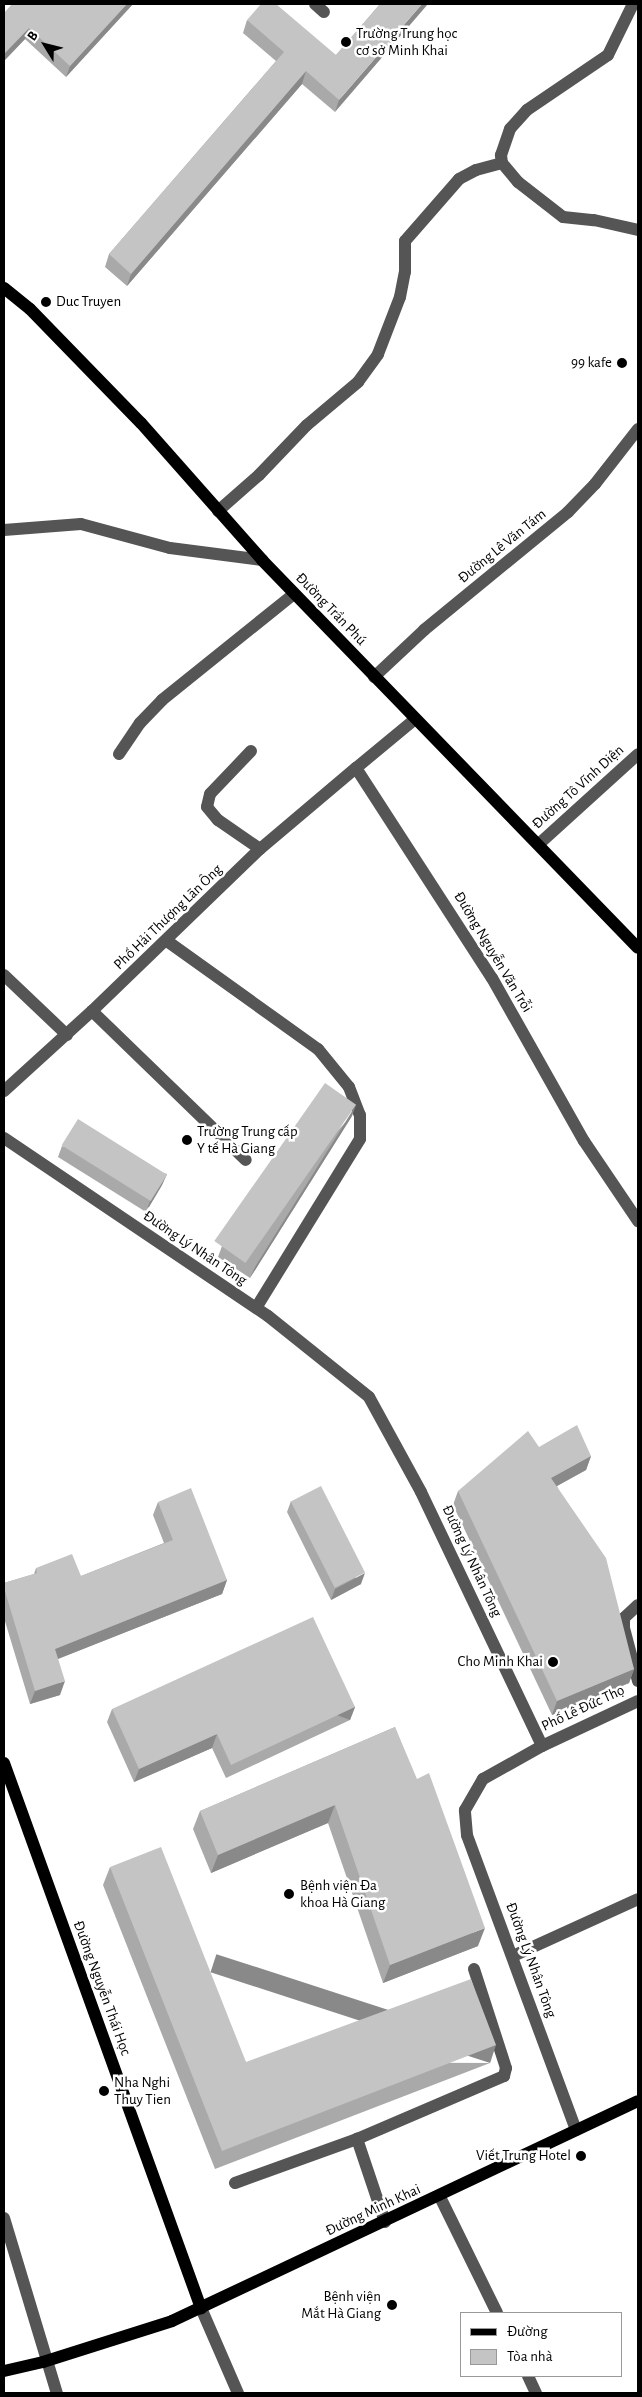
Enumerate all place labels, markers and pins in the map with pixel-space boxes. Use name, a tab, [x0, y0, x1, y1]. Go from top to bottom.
place label: Trường Trung học cơ sở Minh Khai	[356, 24, 457, 59]
marker: Trường Trung học cơ sở Minh Khai	[340, 36, 352, 48]
place label: Duc Truyen	[56, 293, 121, 311]
marker: Duc Truyen	[40, 296, 52, 308]
place label: 99 kafe	[571, 354, 612, 372]
marker: 99 kafe	[616, 357, 628, 369]
place label: Trường Trung cấp Y tế Hà Giang	[197, 1122, 298, 1157]
marker: Trường Trung cấp Y tế Hà Giang	[181, 1134, 193, 1146]
place label: Cho Minh Khai	[458, 1653, 543, 1671]
marker: Cho Minh Khai	[547, 1656, 559, 1668]
place label: Bệnh viện Đa khoa Hà Giang	[300, 1876, 385, 1911]
marker: Bệnh viện Đa khoa Hà Giang	[282, 1887, 296, 1901]
place label: Nha Nghi Thuy Tien	[114, 2073, 171, 2108]
marker: Nha Nghi Thuy Tien	[98, 2085, 110, 2097]
place label: Viết Trung Hotel	[476, 2147, 571, 2165]
marker: Viết Trung Hotel	[575, 2150, 587, 2162]
place label: Bệnh viện Mắt Hà Giang	[301, 2287, 381, 2322]
marker: Bệnh viện Mắt Hà Giang	[385, 2298, 399, 2312]

